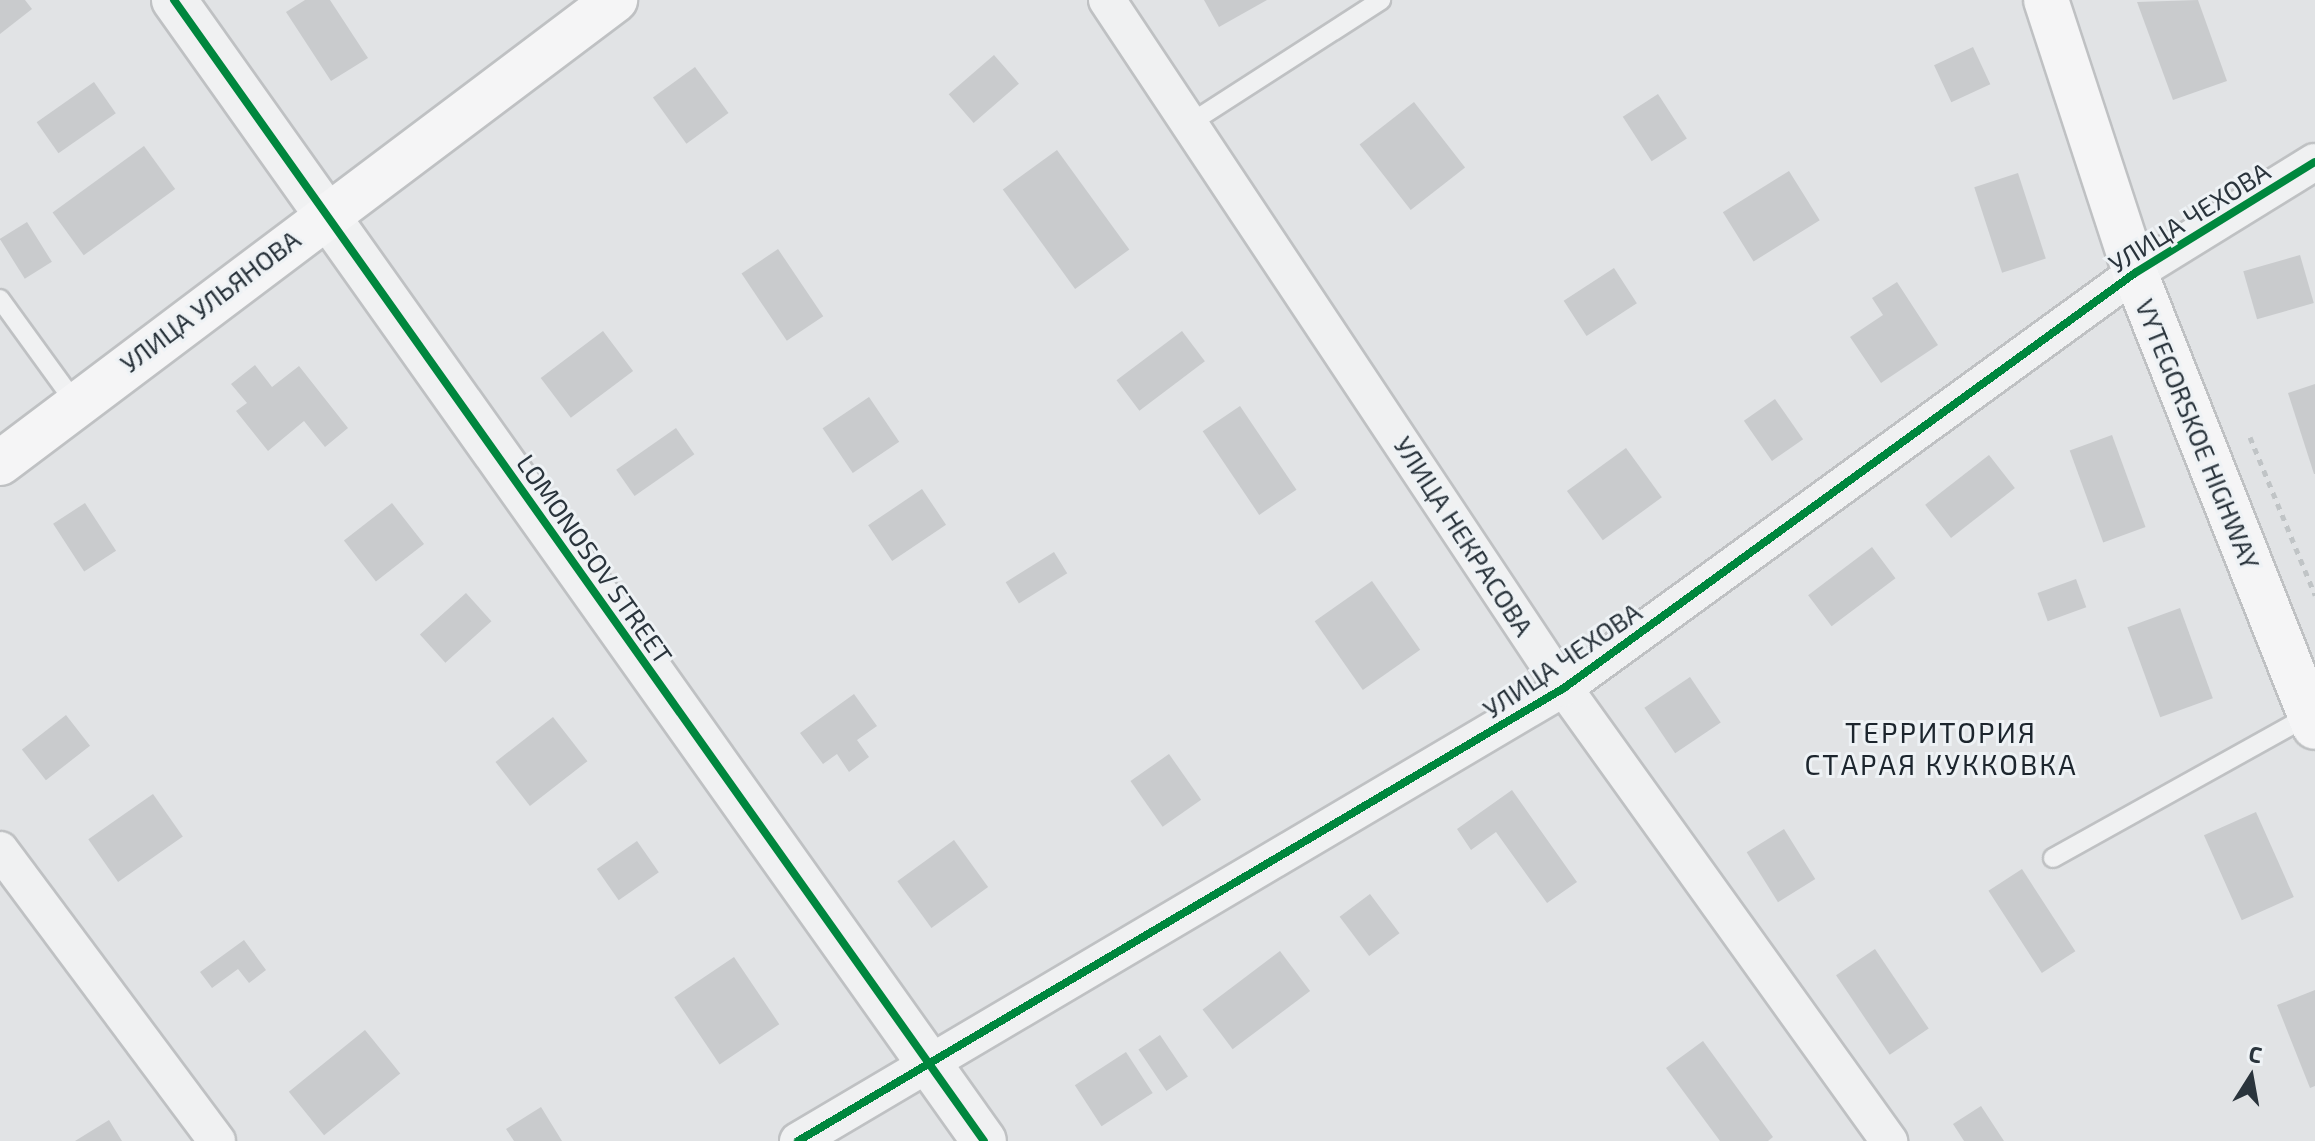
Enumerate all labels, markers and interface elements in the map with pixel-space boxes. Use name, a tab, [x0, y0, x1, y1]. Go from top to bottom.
street label: УЛИЦА ЧЕХОВА	[2103, 155, 2275, 279]
street label: УЛИЦА УЛЬЯНОВА	[114, 223, 306, 379]
street label: VYTEGORSKOE HIGHWAY	[2129, 294, 2267, 574]
street label: УЛИЦА НЕКРАСОВА	[1388, 430, 1540, 642]
street label: LOMONOSOV STREET	[511, 448, 679, 670]
street label: УЛИЦА ЧЕХОВА	[1477, 596, 1647, 724]
district label: ТЕРРИТОРИЯ СТАРАЯ КУККОВКА	[1804, 715, 2078, 781]
north arrow	[2211, 1037, 2291, 1117]
text: С	[2247, 1039, 2264, 1067]

